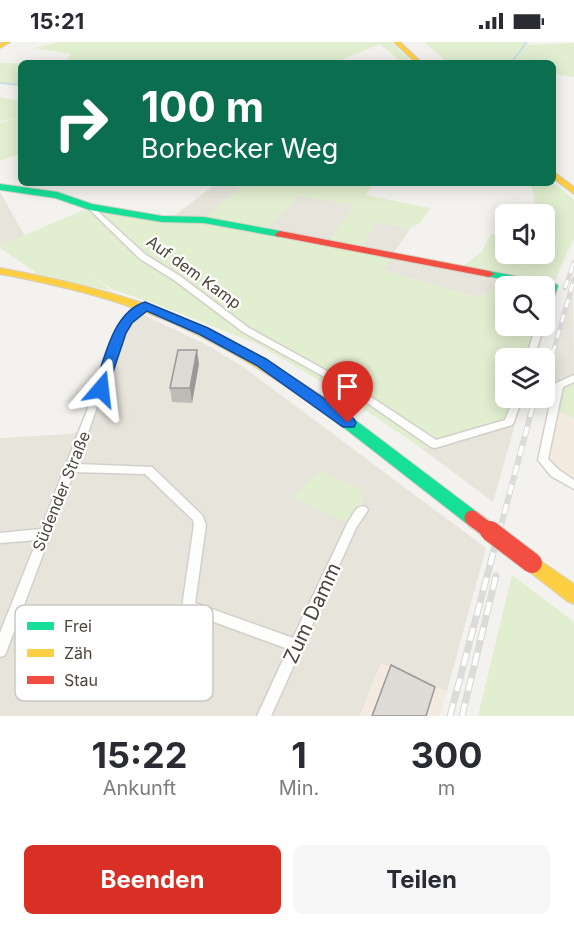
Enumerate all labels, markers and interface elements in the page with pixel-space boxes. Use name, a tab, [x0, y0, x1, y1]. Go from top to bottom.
text: 15:21	[30, 8, 84, 34]
text: 100 m	[141, 81, 264, 132]
icon: right	[42, 84, 120, 162]
text: Borbecker Weg	[141, 132, 338, 165]
map controls	[495, 204, 555, 408]
button: sound	[495, 204, 555, 264]
street label: Auf dem Kamp	[143, 231, 245, 313]
button: search	[495, 276, 555, 336]
button: layers	[495, 348, 555, 408]
position arrow	[69, 357, 133, 421]
pin	[322, 361, 373, 423]
icon: arrive	[331, 370, 364, 403]
street label: Südender Straße	[28, 428, 94, 554]
street label: Zum Damm	[278, 559, 346, 667]
legend	[15, 605, 213, 701]
text: Frei	[64, 616, 92, 636]
text: Zäh	[64, 643, 93, 663]
text: Stau	[64, 670, 98, 690]
text: 15:22	[91, 733, 187, 777]
text: 1	[291, 733, 307, 777]
text: 300	[411, 733, 483, 777]
text: Ankunft	[103, 776, 176, 800]
text: Min.	[279, 776, 319, 800]
text: m	[438, 776, 455, 800]
button: Beenden	[24, 845, 281, 914]
button: Teilen	[293, 845, 550, 914]

